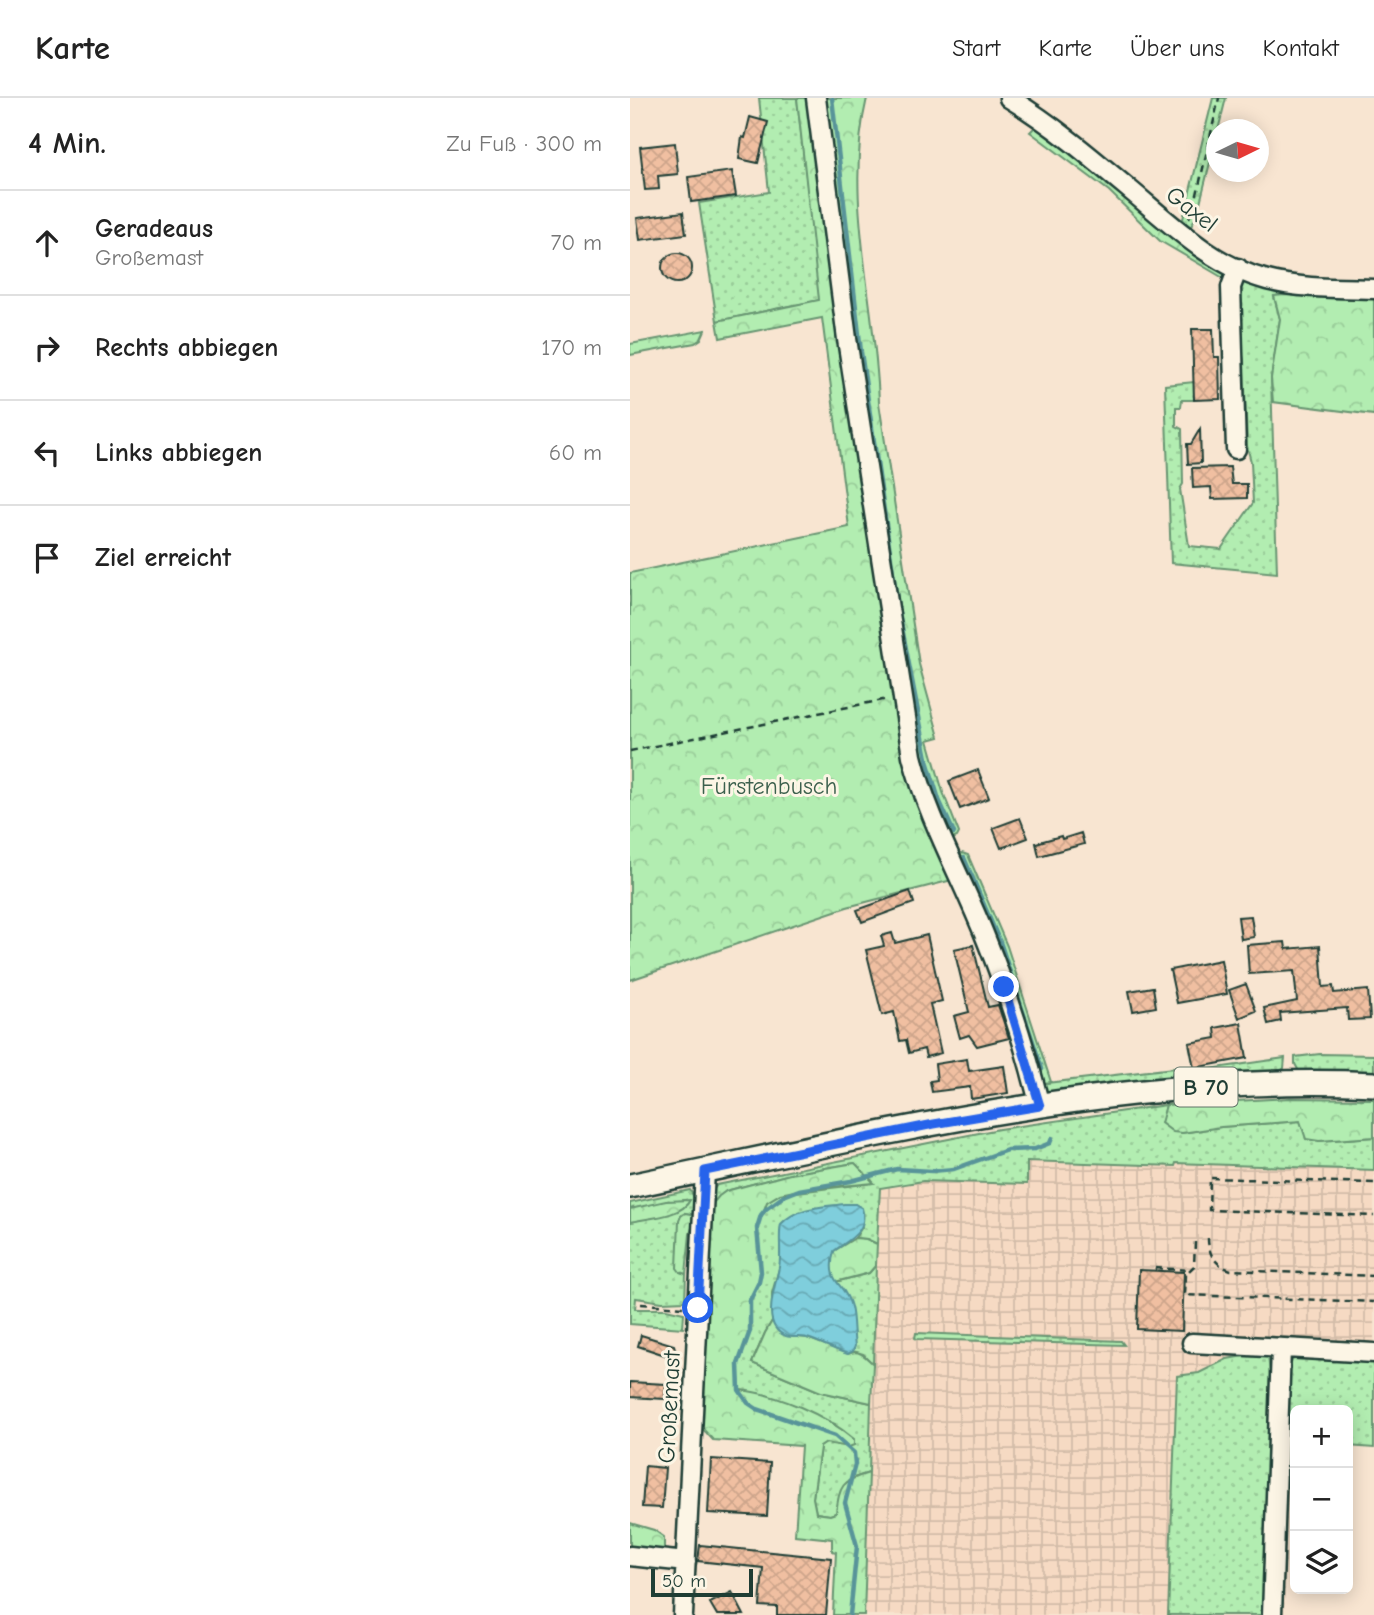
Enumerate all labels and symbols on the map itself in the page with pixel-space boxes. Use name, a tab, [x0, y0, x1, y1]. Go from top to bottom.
north arrow	[1206, 119, 1269, 182]
street label: Gaxel	[1161, 180, 1223, 238]
park label: Fürstenbusch	[701, 772, 837, 800]
route end	[988, 971, 1019, 1002]
road number: B 70	[1174, 1068, 1238, 1106]
route start	[682, 1292, 713, 1323]
street label: Großemast	[652, 1349, 686, 1464]
scale bar	[651, 1566, 752, 1598]

